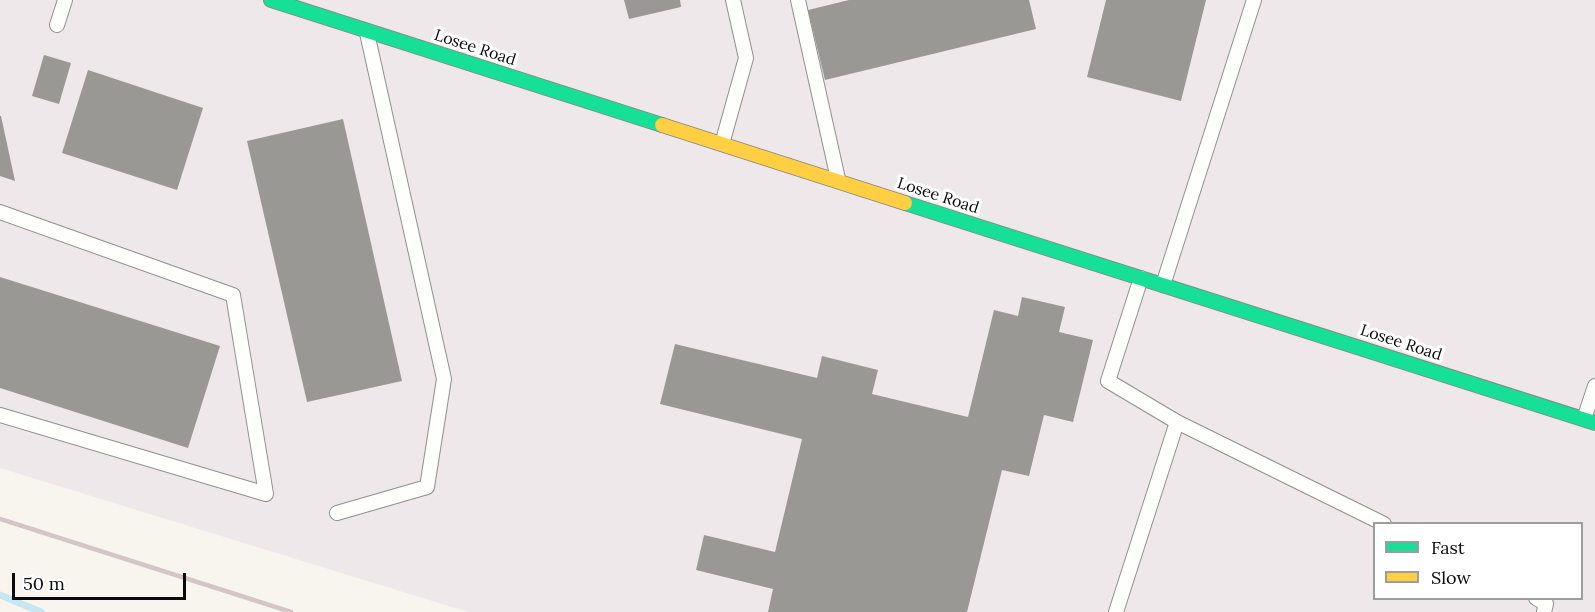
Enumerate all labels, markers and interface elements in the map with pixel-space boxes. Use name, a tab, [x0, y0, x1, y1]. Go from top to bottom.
street label: Losee Road	[432, 26, 518, 70]
street label: Losee Road	[895, 174, 981, 218]
street label: Losee Road	[1358, 321, 1444, 365]
legend	[1373, 522, 1583, 600]
text: Fast	[1431, 536, 1465, 559]
scale bar	[15, 561, 189, 599]
text: Slow	[1431, 566, 1471, 589]
text: 50 m	[23, 572, 65, 595]

